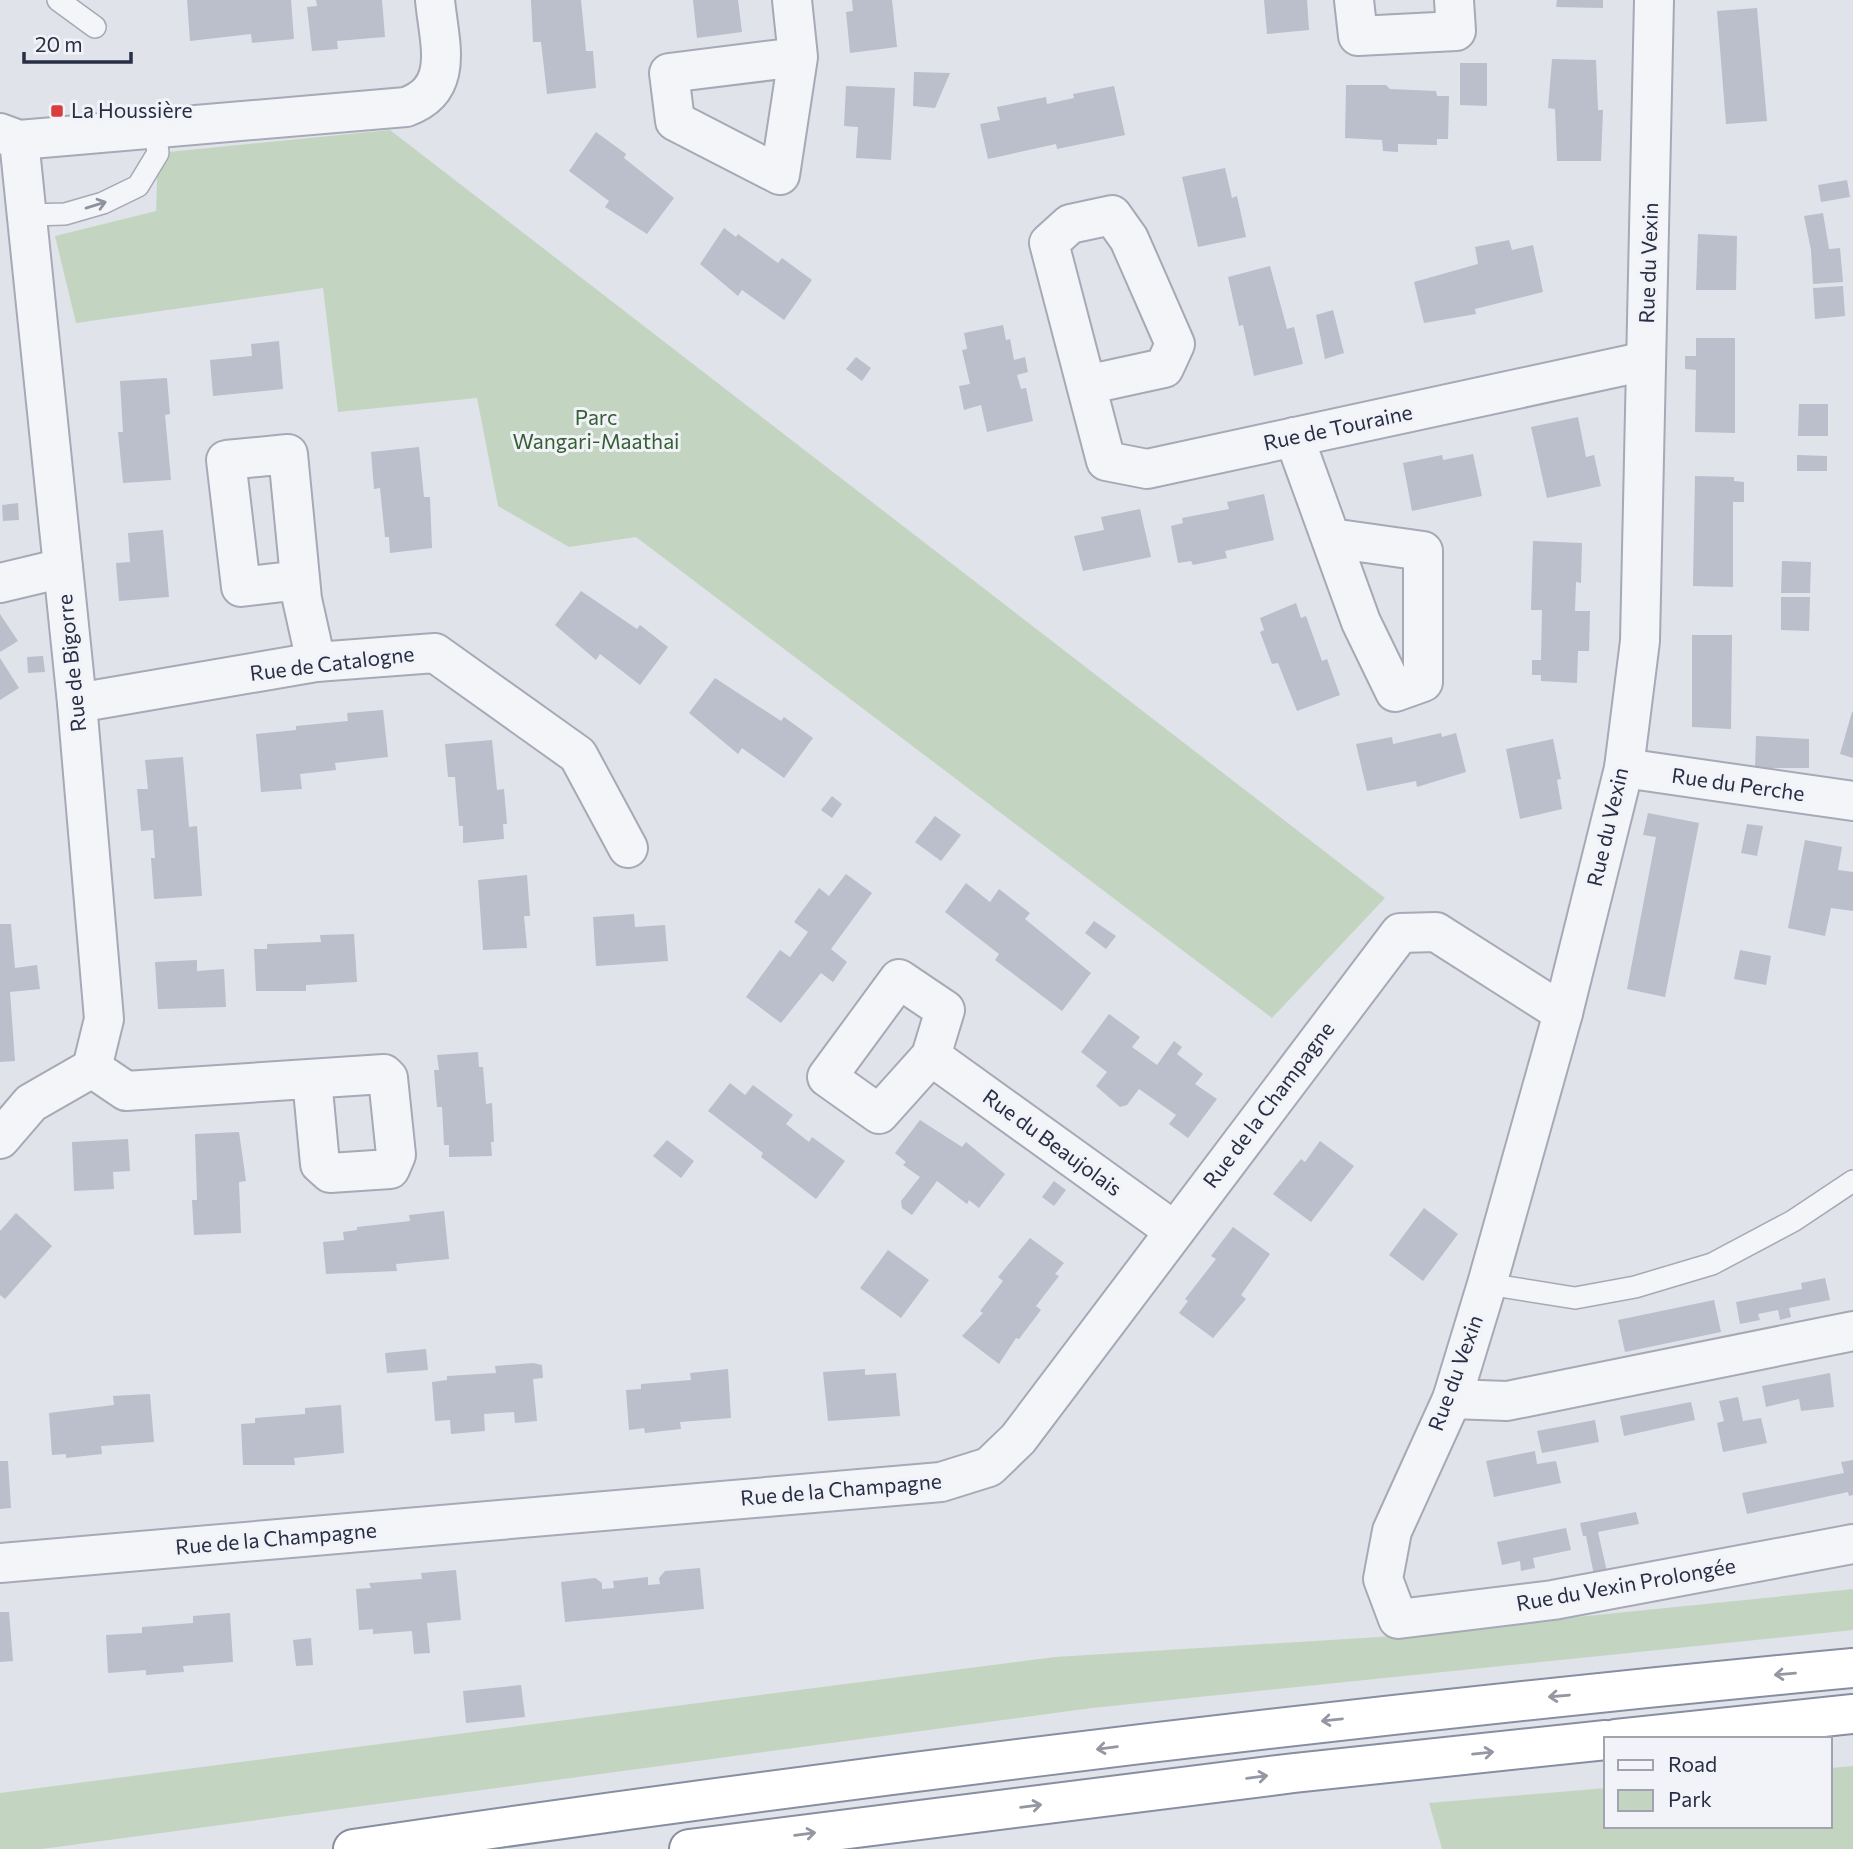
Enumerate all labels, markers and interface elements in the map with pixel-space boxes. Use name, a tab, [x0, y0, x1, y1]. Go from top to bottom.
scale bar	[24, 21, 131, 65]
text: 20 m	[35, 31, 83, 56]
place label: La Houssière	[71, 97, 193, 122]
marker: La Houssière	[49, 103, 65, 119]
one-way arrow	[84, 197, 106, 210]
street label: Rue du Vexin	[1633, 202, 1662, 324]
street label: Rue de Touraine	[1261, 399, 1415, 455]
park label: Parc Wangari-Maathai	[512, 404, 680, 453]
street label: Rue de Bigorre	[51, 593, 90, 733]
street label: Rue de Catalogne	[248, 640, 415, 685]
street label: Rue du Perche	[1670, 762, 1806, 805]
street label: Rue du Vexin	[1581, 765, 1632, 889]
street label: Rue de la Champagne	[1197, 1016, 1339, 1192]
street label: Rue du Beaujolais	[979, 1083, 1127, 1200]
street label: Rue du Vexin	[1422, 1311, 1487, 1434]
street label: Rue de la Champagne	[739, 1467, 943, 1510]
street label: Rue de la Champagne	[174, 1516, 378, 1559]
street label: Rue du Vexin Prolongée	[1514, 1552, 1737, 1615]
one-way arrow	[1774, 1668, 1797, 1681]
one-way arrow	[1548, 1689, 1570, 1702]
one-way arrow	[1322, 1714, 1344, 1727]
legend	[1604, 1737, 1832, 1828]
one-way arrow	[1096, 1742, 1118, 1755]
one-way arrow	[1471, 1746, 1494, 1759]
text: Road	[1668, 1751, 1717, 1776]
one-way arrow	[1245, 1771, 1268, 1784]
text: Park	[1668, 1786, 1712, 1811]
one-way arrow	[1019, 1799, 1042, 1812]
one-way arrow	[794, 1828, 816, 1841]

